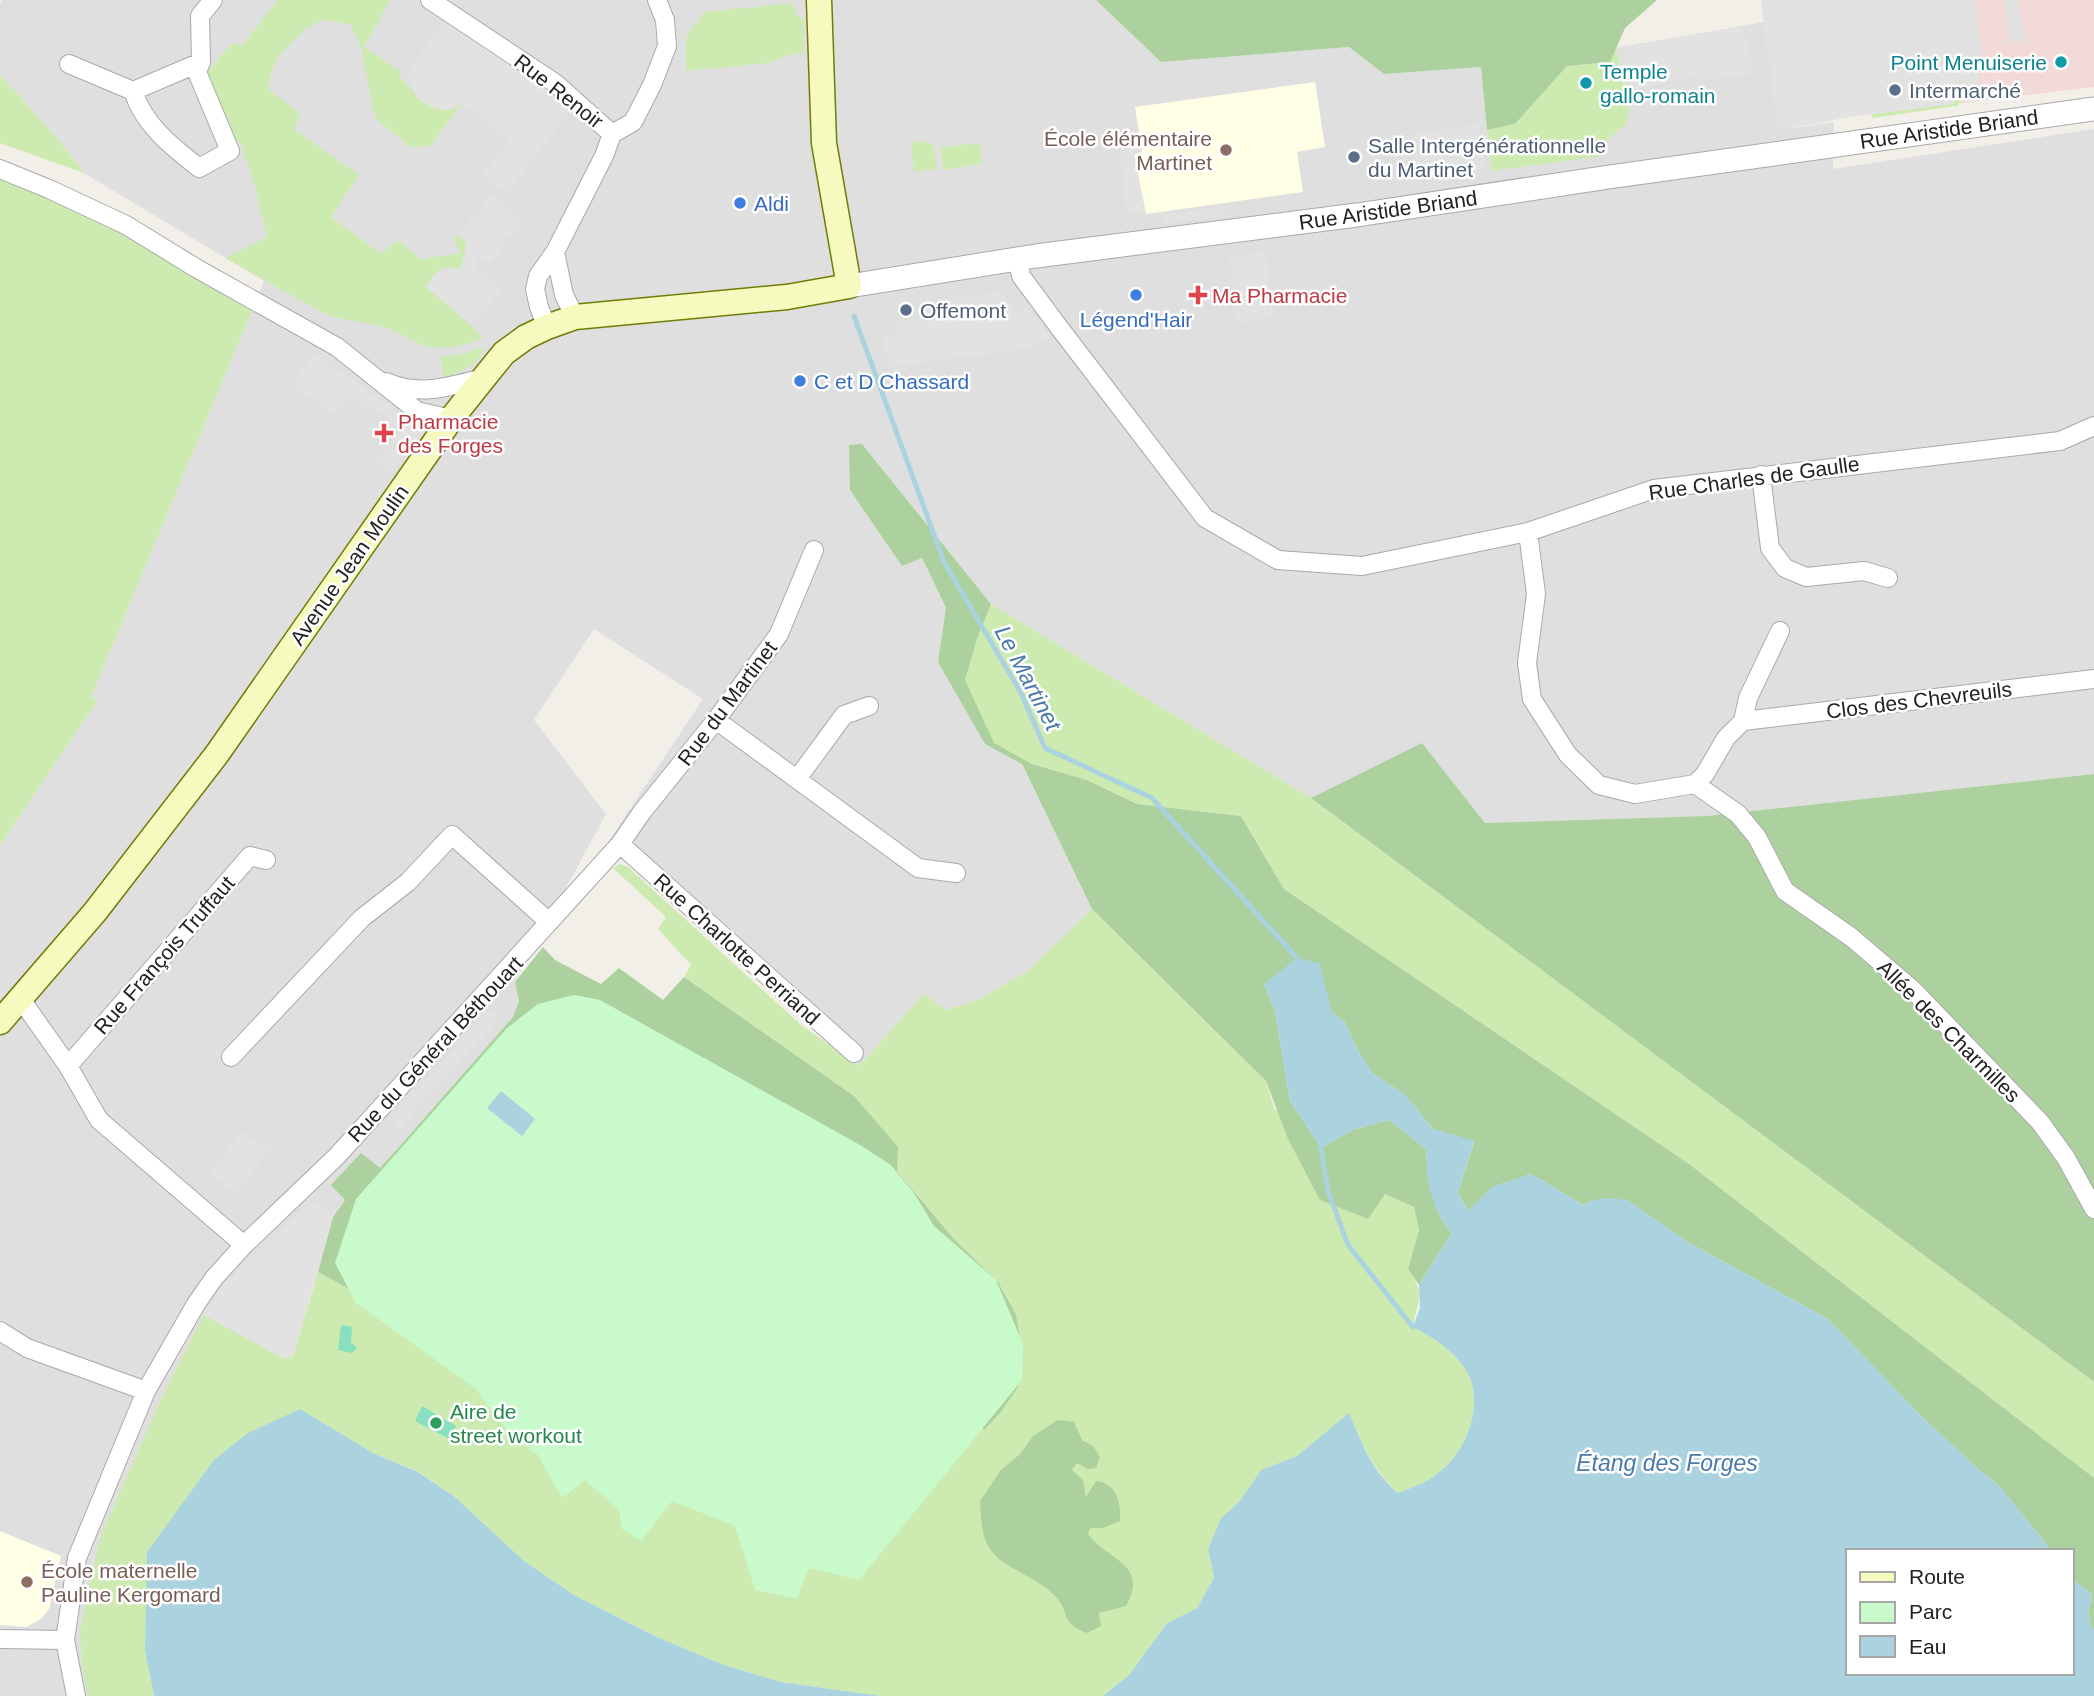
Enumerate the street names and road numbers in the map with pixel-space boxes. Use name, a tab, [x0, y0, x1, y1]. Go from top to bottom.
street label: Rue Renoir	[510, 49, 608, 133]
street label: Rue Aristide Briand	[1858, 105, 2040, 153]
street label: Rue Aristide Briand	[1297, 186, 1479, 234]
street label: Rue Charles de Gaulle	[1647, 452, 1861, 504]
street label: Avenue Jean Moulin	[285, 481, 413, 649]
street label: Rue du Martinet	[673, 636, 781, 770]
street label: Clos des Chevreuils	[1825, 677, 2013, 723]
street label: Rue Charlotte Perriand	[649, 869, 825, 1029]
street label: Rue François Truffaut	[89, 871, 239, 1039]
street label: Rue du Général Béthouart	[343, 951, 527, 1146]
street label: Allée des Charmilles	[1873, 955, 2025, 1107]

